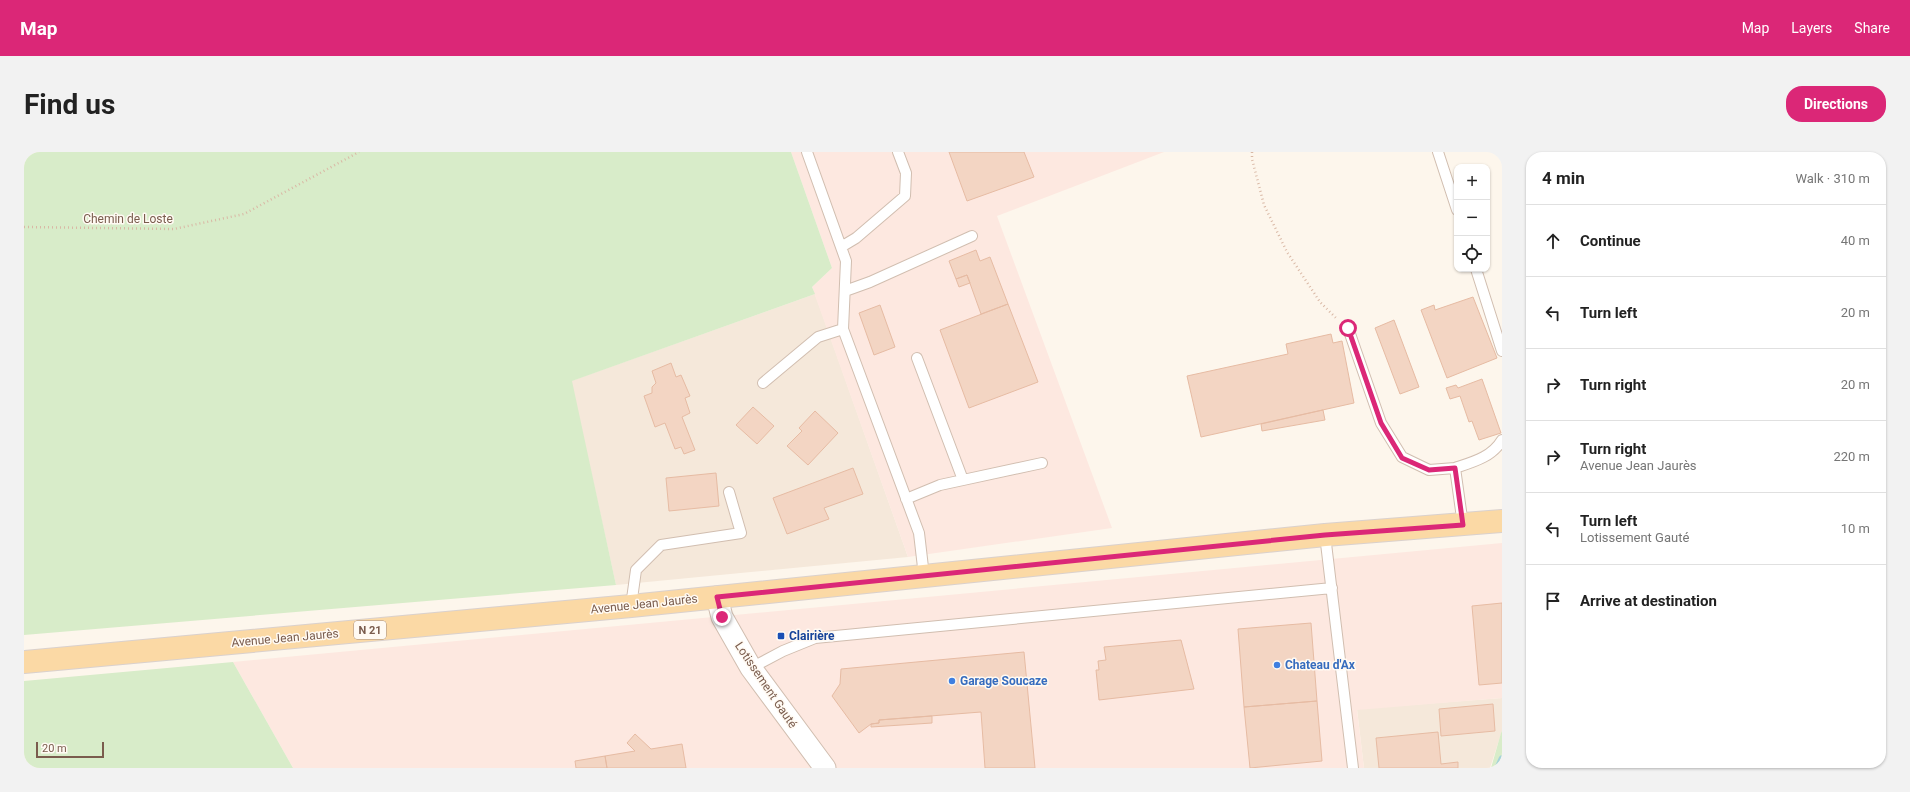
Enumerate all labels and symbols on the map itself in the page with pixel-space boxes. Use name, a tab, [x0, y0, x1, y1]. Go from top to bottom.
street label: Chemin de Loste	[83, 212, 173, 226]
route start	[1339, 319, 1357, 337]
street label: Avenue Jean Jaurès	[590, 591, 698, 617]
route end	[713, 608, 731, 626]
road number: N 21	[354, 621, 386, 639]
street label: Avenue Jean Jaurès	[231, 626, 339, 650]
place label: Clairière	[789, 629, 835, 643]
marker: Clairière	[776, 631, 786, 641]
street label: Lotissement Gauté	[732, 639, 800, 731]
place label: Chateau d'Ax	[1285, 658, 1356, 672]
marker: Chateau d'Ax	[1272, 660, 1282, 670]
place label: Garage Soucaze	[960, 674, 1048, 688]
marker: Garage Soucaze	[947, 676, 957, 686]
scale bar	[36, 740, 104, 759]

